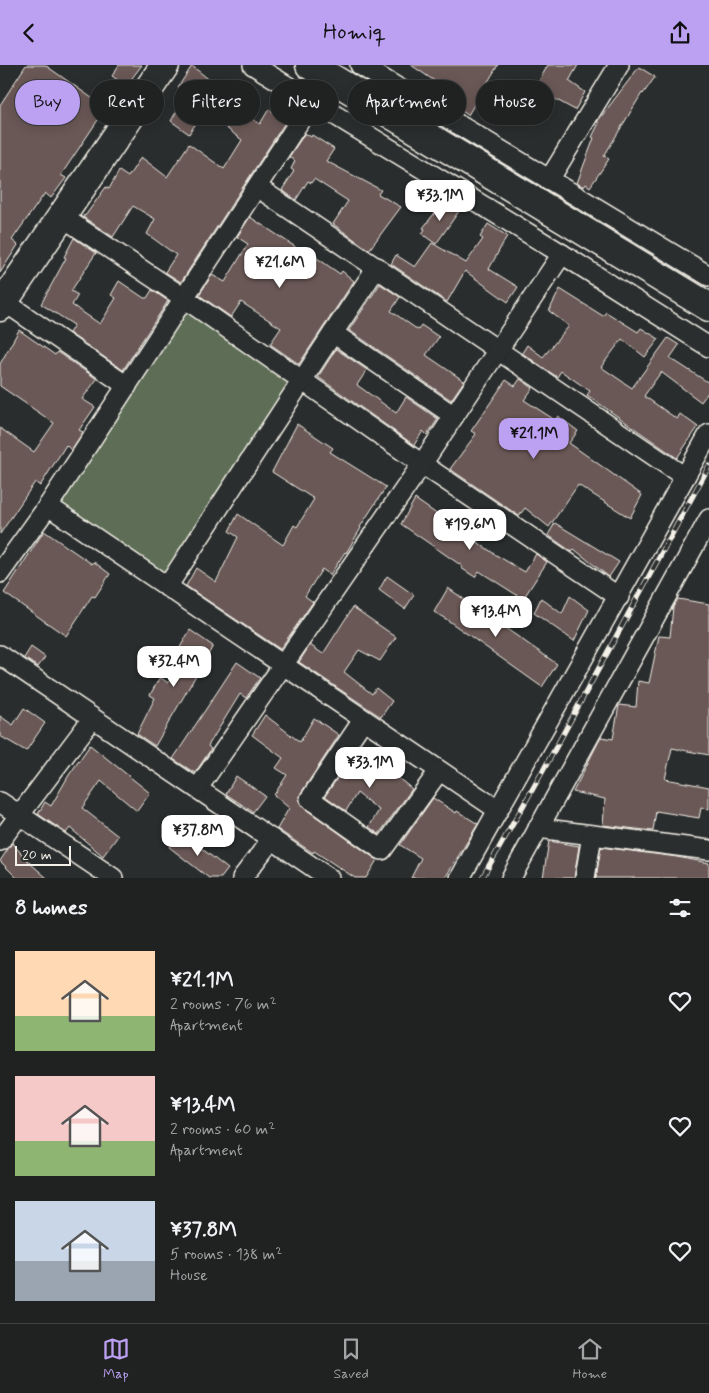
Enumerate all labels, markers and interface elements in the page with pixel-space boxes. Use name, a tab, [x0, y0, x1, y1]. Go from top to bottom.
icon: back	[15, 19, 43, 47]
text: Homiq	[323, 19, 386, 47]
icon: share	[666, 19, 694, 47]
chip: Buy	[15, 80, 80, 125]
chip: Rent	[90, 80, 164, 125]
chip: Filters	[174, 80, 260, 125]
chip: New	[270, 80, 338, 125]
chip: Apartment	[348, 80, 466, 125]
chip: House	[476, 80, 554, 125]
pin: ¥33.1M	[399, 179, 481, 222]
text: ¥33.1M	[416, 185, 464, 206]
pin: ¥21.6M	[239, 247, 321, 289]
text: ¥21.6M	[255, 252, 305, 273]
pin: ¥21.1M	[493, 417, 575, 460]
text: ¥21.1M	[510, 423, 558, 444]
pin: ¥19.6M	[429, 509, 511, 551]
text: ¥19.6M	[444, 514, 496, 535]
pin: ¥13.4M	[455, 595, 537, 638]
text: ¥13.4M	[471, 601, 521, 622]
pin: ¥32.4M	[133, 645, 215, 688]
text: ¥32.4M	[148, 651, 200, 672]
pin: ¥33.1M	[329, 747, 411, 789]
text: ¥33.1M	[346, 752, 394, 773]
pin: ¥37.8M	[157, 815, 239, 857]
text: ¥37.8M	[173, 820, 223, 841]
scale bar	[15, 843, 71, 866]
text: 20 m	[22, 846, 52, 864]
text: 8 homes	[15, 894, 87, 922]
icon: filters	[666, 894, 694, 922]
text: ¥21.1M	[170, 966, 234, 994]
icon: home	[55, 971, 115, 1031]
icon: heart	[666, 987, 694, 1015]
text: 2 rooms · 76 m²	[170, 994, 277, 1015]
text: Apartment	[170, 1015, 243, 1036]
text: ¥13.4M	[170, 1091, 235, 1119]
icon: home	[55, 1096, 115, 1156]
icon: heart	[666, 1112, 694, 1140]
text: 2 rooms · 60 m²	[170, 1119, 275, 1140]
text: Apartment	[170, 1140, 243, 1161]
text: ¥37.8M	[170, 1216, 237, 1244]
icon: home	[55, 1221, 115, 1281]
icon: heart	[666, 1237, 694, 1265]
text: 5 rooms · 138 m²	[170, 1244, 282, 1265]
text: House	[170, 1265, 208, 1286]
tab: Map	[102, 1335, 130, 1383]
tab: Saved	[333, 1335, 369, 1383]
tab: Home	[572, 1335, 607, 1383]

